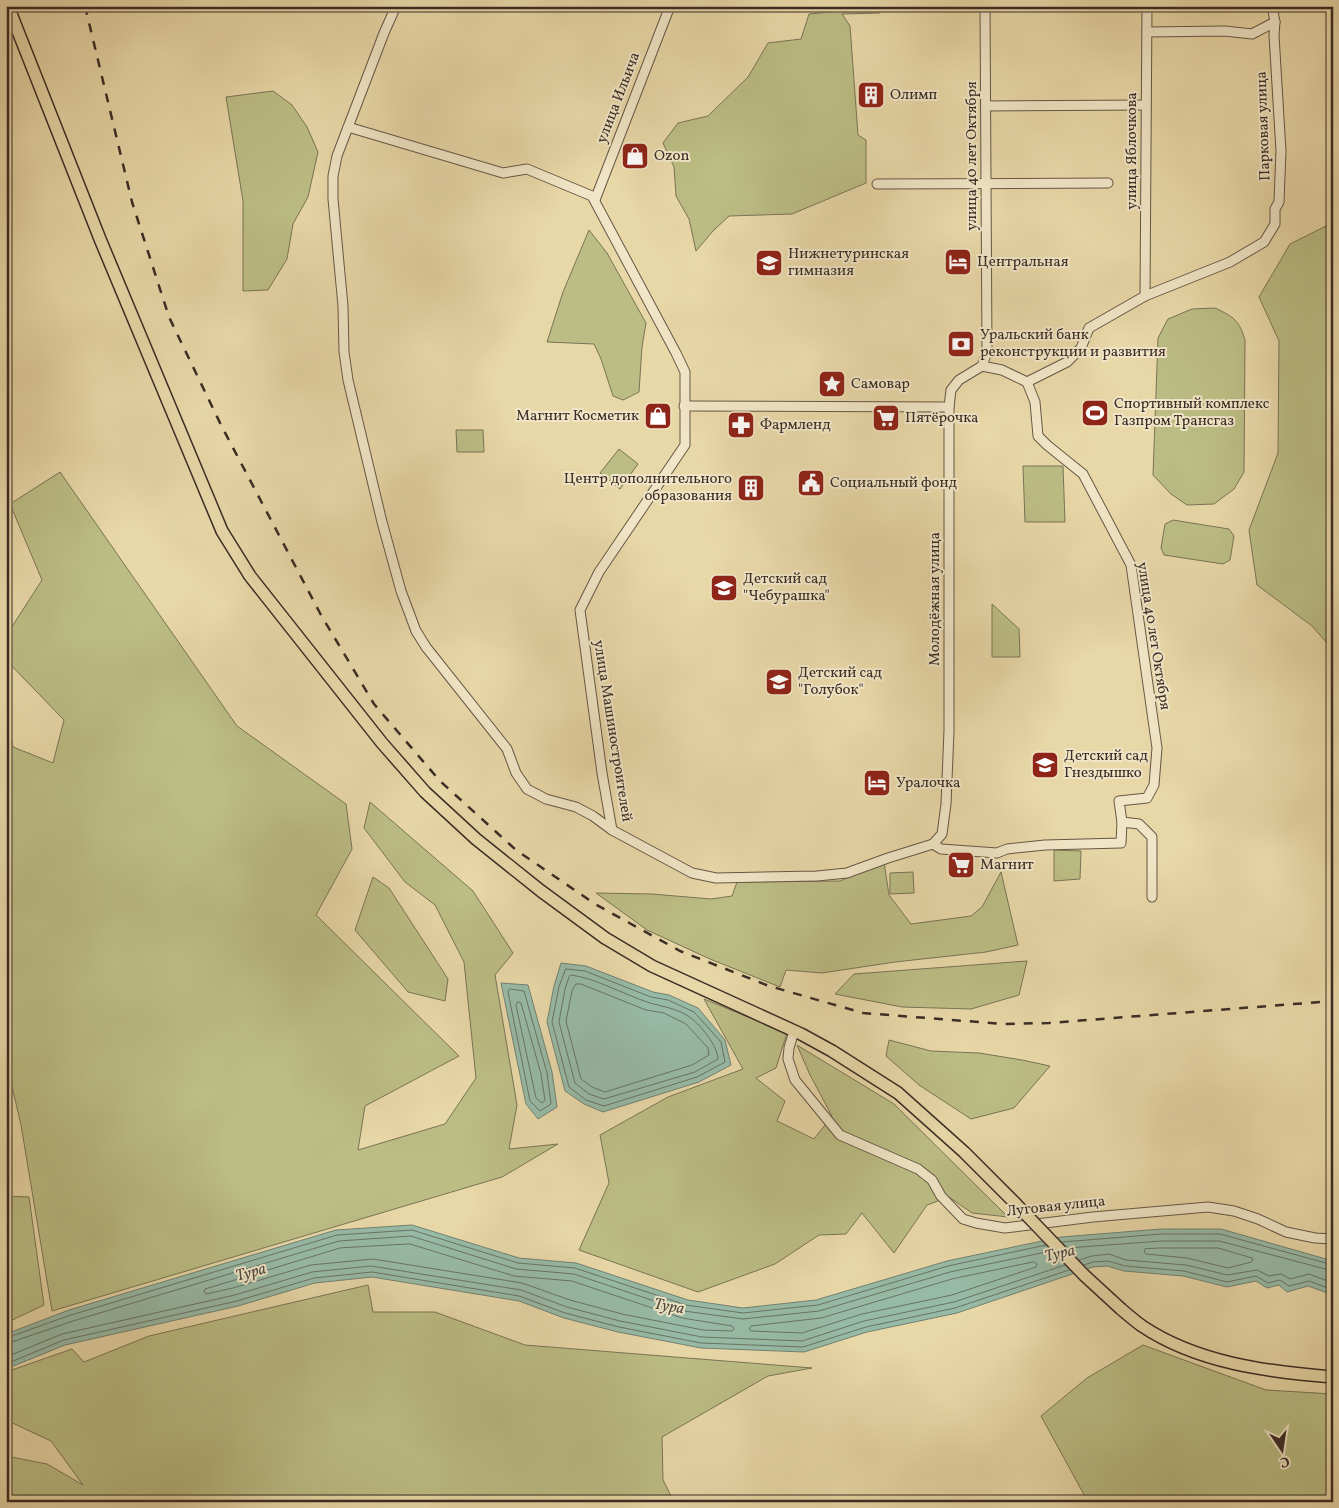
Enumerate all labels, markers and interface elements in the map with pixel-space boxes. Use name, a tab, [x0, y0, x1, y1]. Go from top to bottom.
street label: улица Ильича	[592, 49, 646, 147]
street label: Парковая улица	[1252, 71, 1276, 181]
building icon: Олимп	[856, 80, 886, 110]
street label: улица 40 лет Октября	[962, 81, 983, 231]
place label: Олимп	[890, 85, 938, 106]
street label: улица Яблочкова	[1122, 92, 1143, 210]
shop icon: Ozon	[620, 141, 650, 171]
place label: Ozon	[654, 146, 689, 167]
place label: Нижнетуринская гимназия	[788, 244, 909, 282]
hotel icon: Центральная	[943, 247, 973, 277]
school or university icon: Нижнетуринская гимназия	[754, 248, 784, 278]
place label: Центральная	[977, 252, 1069, 273]
place label: Уральский банк реконструкции и развития	[980, 325, 1166, 363]
bank icon: Уральский банк реконструкции и развития	[946, 329, 976, 359]
place icon: Самовар	[817, 369, 847, 399]
place label: Самовар	[851, 374, 910, 395]
place label: Спортивный комплекс Газпром Трансгаз	[1114, 394, 1270, 432]
sports icon: Спортивный комплекс Газпром Трансгаз	[1080, 398, 1110, 428]
shop icon: Магнит Косметик	[643, 401, 673, 431]
supermarket icon: Пятёрочка	[871, 403, 901, 433]
place label: Магнит Косметик	[516, 406, 639, 427]
place label: Пятёрочка	[905, 408, 979, 429]
pharmacy icon: Фармленд	[726, 410, 756, 440]
place label: Фармленд	[760, 415, 831, 436]
public building icon: Социальный фонд	[796, 468, 826, 498]
place label: Центр дополнительного образования	[564, 469, 732, 507]
building icon: Центр дополнительного образования	[736, 473, 766, 503]
place label: Социальный фонд	[830, 473, 958, 494]
street label: Молодёжная улица	[925, 532, 946, 666]
street label: улица 40 лет Октября	[1131, 560, 1175, 712]
place label: Детский сад "Чебурашка"	[743, 569, 830, 607]
school or university icon: Детский сад "Чебурашка"	[709, 573, 739, 603]
street label: улица Машиностроителей	[587, 639, 637, 823]
place label: Детский сад "Голубок"	[798, 663, 883, 701]
school or university icon: Детский сад "Голубок"	[764, 667, 794, 697]
place label: Детский сад Гнездышко	[1064, 746, 1149, 784]
school or university icon: Детский сад Гнездышко	[1030, 750, 1060, 780]
hotel icon: Уралочка	[862, 768, 892, 798]
place label: Уралочка	[896, 773, 960, 794]
supermarket icon: Магнит	[946, 850, 976, 880]
place label: Магнит	[980, 855, 1034, 876]
street label: Луговая улица	[1005, 1191, 1107, 1223]
water label: Тура	[1043, 1240, 1078, 1268]
water label: Тура	[233, 1258, 269, 1288]
water label: Тура	[652, 1294, 686, 1321]
north arrow	[1256, 1426, 1306, 1476]
text: С	[1278, 1451, 1291, 1471]

